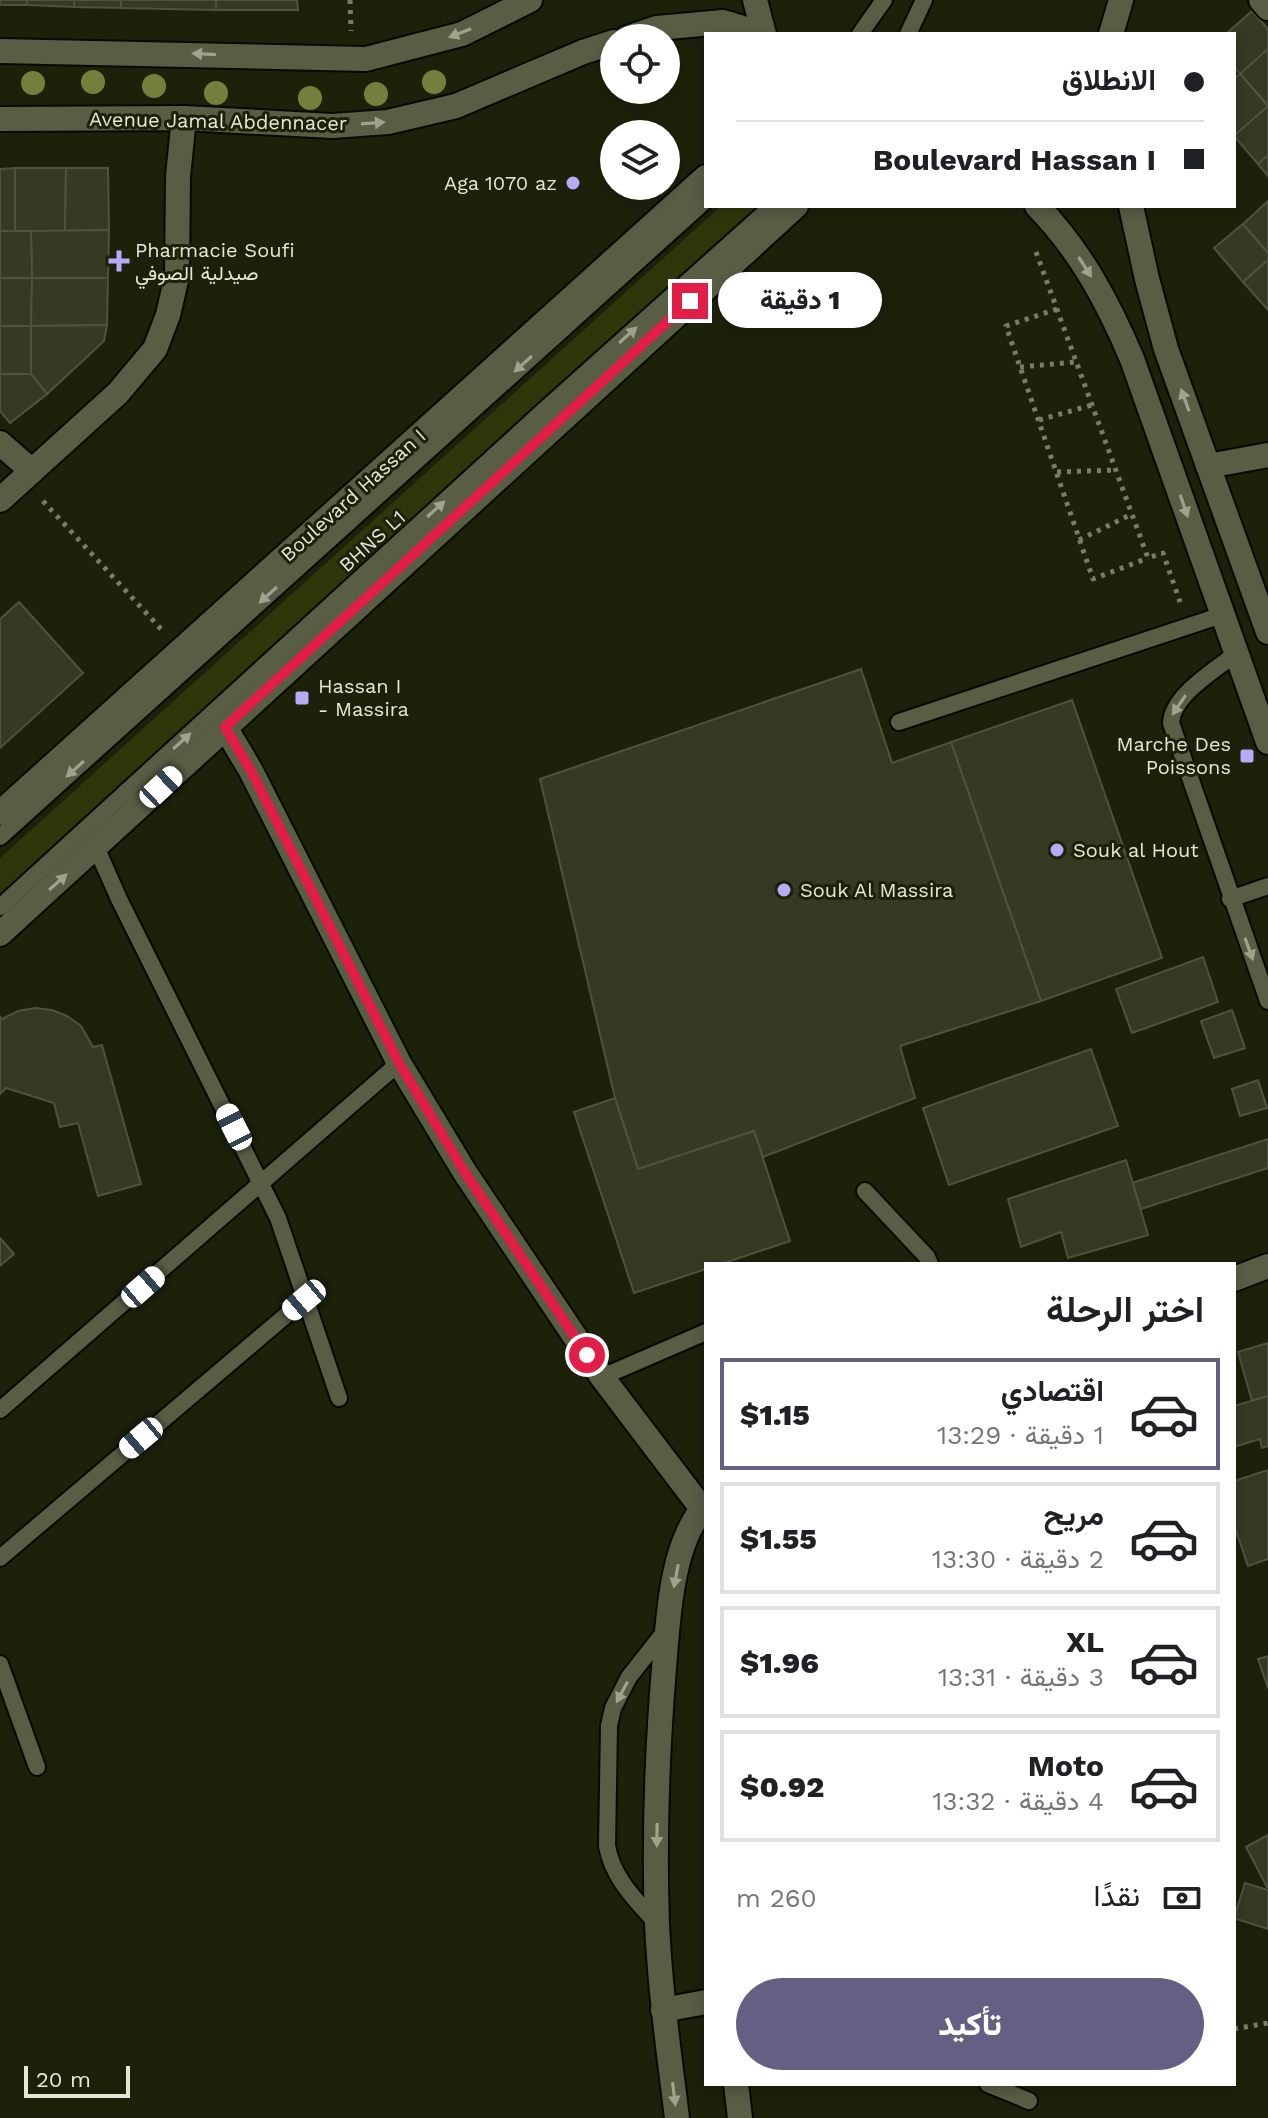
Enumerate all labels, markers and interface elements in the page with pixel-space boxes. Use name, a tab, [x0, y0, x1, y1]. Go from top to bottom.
map controls	[600, 24, 680, 200]
button: locate	[600, 24, 680, 104]
one-way arrow	[448, 27, 472, 40]
one-way arrow	[190, 48, 216, 61]
text: الانطلاق	[1062, 62, 1156, 97]
street label: Avenue Jamal Abdennacer	[89, 107, 347, 135]
one-way arrow	[361, 116, 386, 129]
button: layers	[600, 120, 680, 200]
text: Boulevard Hassan I	[873, 142, 1156, 177]
place label: Aga 1070 az	[444, 171, 557, 195]
marker: Aga 1070 az	[564, 174, 582, 192]
place label: Pharmacie Soufi صيدلية الصوفي	[135, 238, 295, 290]
marker: Pharmacie Soufi صيدلية الصوفي	[110, 252, 128, 270]
one-way arrow	[1078, 256, 1093, 277]
callout: 1 دقيقة	[718, 273, 882, 329]
route end	[672, 283, 708, 319]
text: 1 دقيقة	[760, 285, 840, 315]
one-way arrow	[619, 326, 638, 344]
one-way arrow	[514, 355, 533, 373]
one-way arrow	[1178, 388, 1191, 412]
street label: Boulevard Hassan I	[276, 424, 430, 566]
one-way arrow	[1178, 495, 1190, 519]
one-way arrow	[426, 501, 445, 519]
street label: BHNS L1	[334, 505, 410, 577]
one-way arrow	[258, 586, 278, 604]
place label: Hassan I - Massira	[318, 674, 409, 721]
marker: Hassan I - Massira	[293, 689, 311, 707]
one-way arrow	[1171, 694, 1187, 716]
place label: Marche Des Poissons	[1116, 732, 1231, 779]
one-way arrow	[172, 733, 191, 751]
marker: Marche Des Poissons	[1238, 747, 1256, 765]
one-way arrow	[66, 760, 85, 778]
car	[135, 762, 187, 812]
place label: Souk al Hout	[1073, 838, 1199, 862]
marker: Souk al Hout	[1048, 841, 1066, 859]
one-way arrow	[47, 874, 67, 891]
place label: Souk Al Massira	[800, 878, 953, 902]
marker: Souk Al Massira	[775, 881, 793, 899]
one-way arrow	[1243, 937, 1255, 961]
car	[212, 1100, 256, 1154]
car	[117, 1262, 169, 1312]
car	[278, 1275, 330, 1325]
text: اختر الرحلة	[1046, 1289, 1204, 1331]
route start	[569, 1337, 605, 1373]
text: اقتصادي	[1001, 1373, 1104, 1408]
icon: car	[1128, 1378, 1200, 1450]
text: $1.15	[740, 1397, 810, 1432]
car	[115, 1413, 167, 1463]
text: 1 دقيقة · 13:29	[937, 1420, 1104, 1450]
text: مريح	[1044, 1497, 1104, 1532]
icon: car	[1128, 1502, 1200, 1574]
text: $1.55	[740, 1521, 817, 1556]
text: 2 دقيقة · 13:30	[932, 1544, 1104, 1574]
one-way arrow	[670, 1564, 682, 1589]
text: XL	[1066, 1624, 1104, 1659]
icon: car	[1128, 1626, 1200, 1698]
text: $1.96	[740, 1645, 819, 1680]
text: 3 دقيقة · 13:31	[938, 1662, 1104, 1692]
one-way arrow	[615, 1680, 628, 1703]
text: Moto	[1028, 1748, 1104, 1783]
icon: car	[1128, 1750, 1200, 1822]
text: $0.92	[740, 1769, 824, 1804]
text: 4 دقيقة · 13:32	[932, 1786, 1104, 1816]
one-way arrow	[650, 1823, 663, 1848]
icon: cash	[1160, 1876, 1204, 1920]
text: نقدًا	[1094, 1878, 1140, 1913]
text: 260 m	[736, 1883, 817, 1913]
button: تأكيد	[736, 1978, 1204, 2070]
scale bar	[24, 2062, 130, 2098]
text: 20 m	[36, 2067, 91, 2092]
one-way arrow	[668, 2082, 681, 2107]

